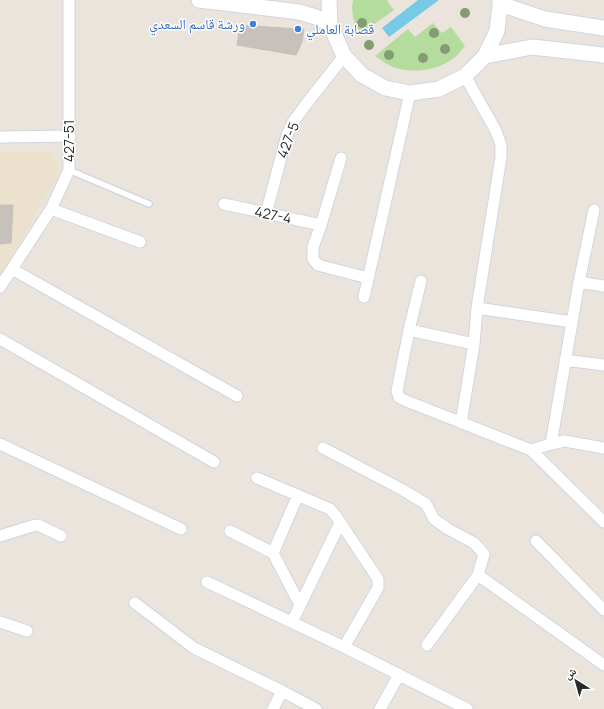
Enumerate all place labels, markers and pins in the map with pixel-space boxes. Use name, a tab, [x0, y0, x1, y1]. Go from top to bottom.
place label: ورشة قاسم السعدي	[149, 14, 245, 36]
marker: ورشة قاسم السعدي	[248, 19, 258, 29]
place label: قصابة العاملي	[306, 19, 374, 41]
marker: قصابة العاملي	[293, 24, 303, 34]

